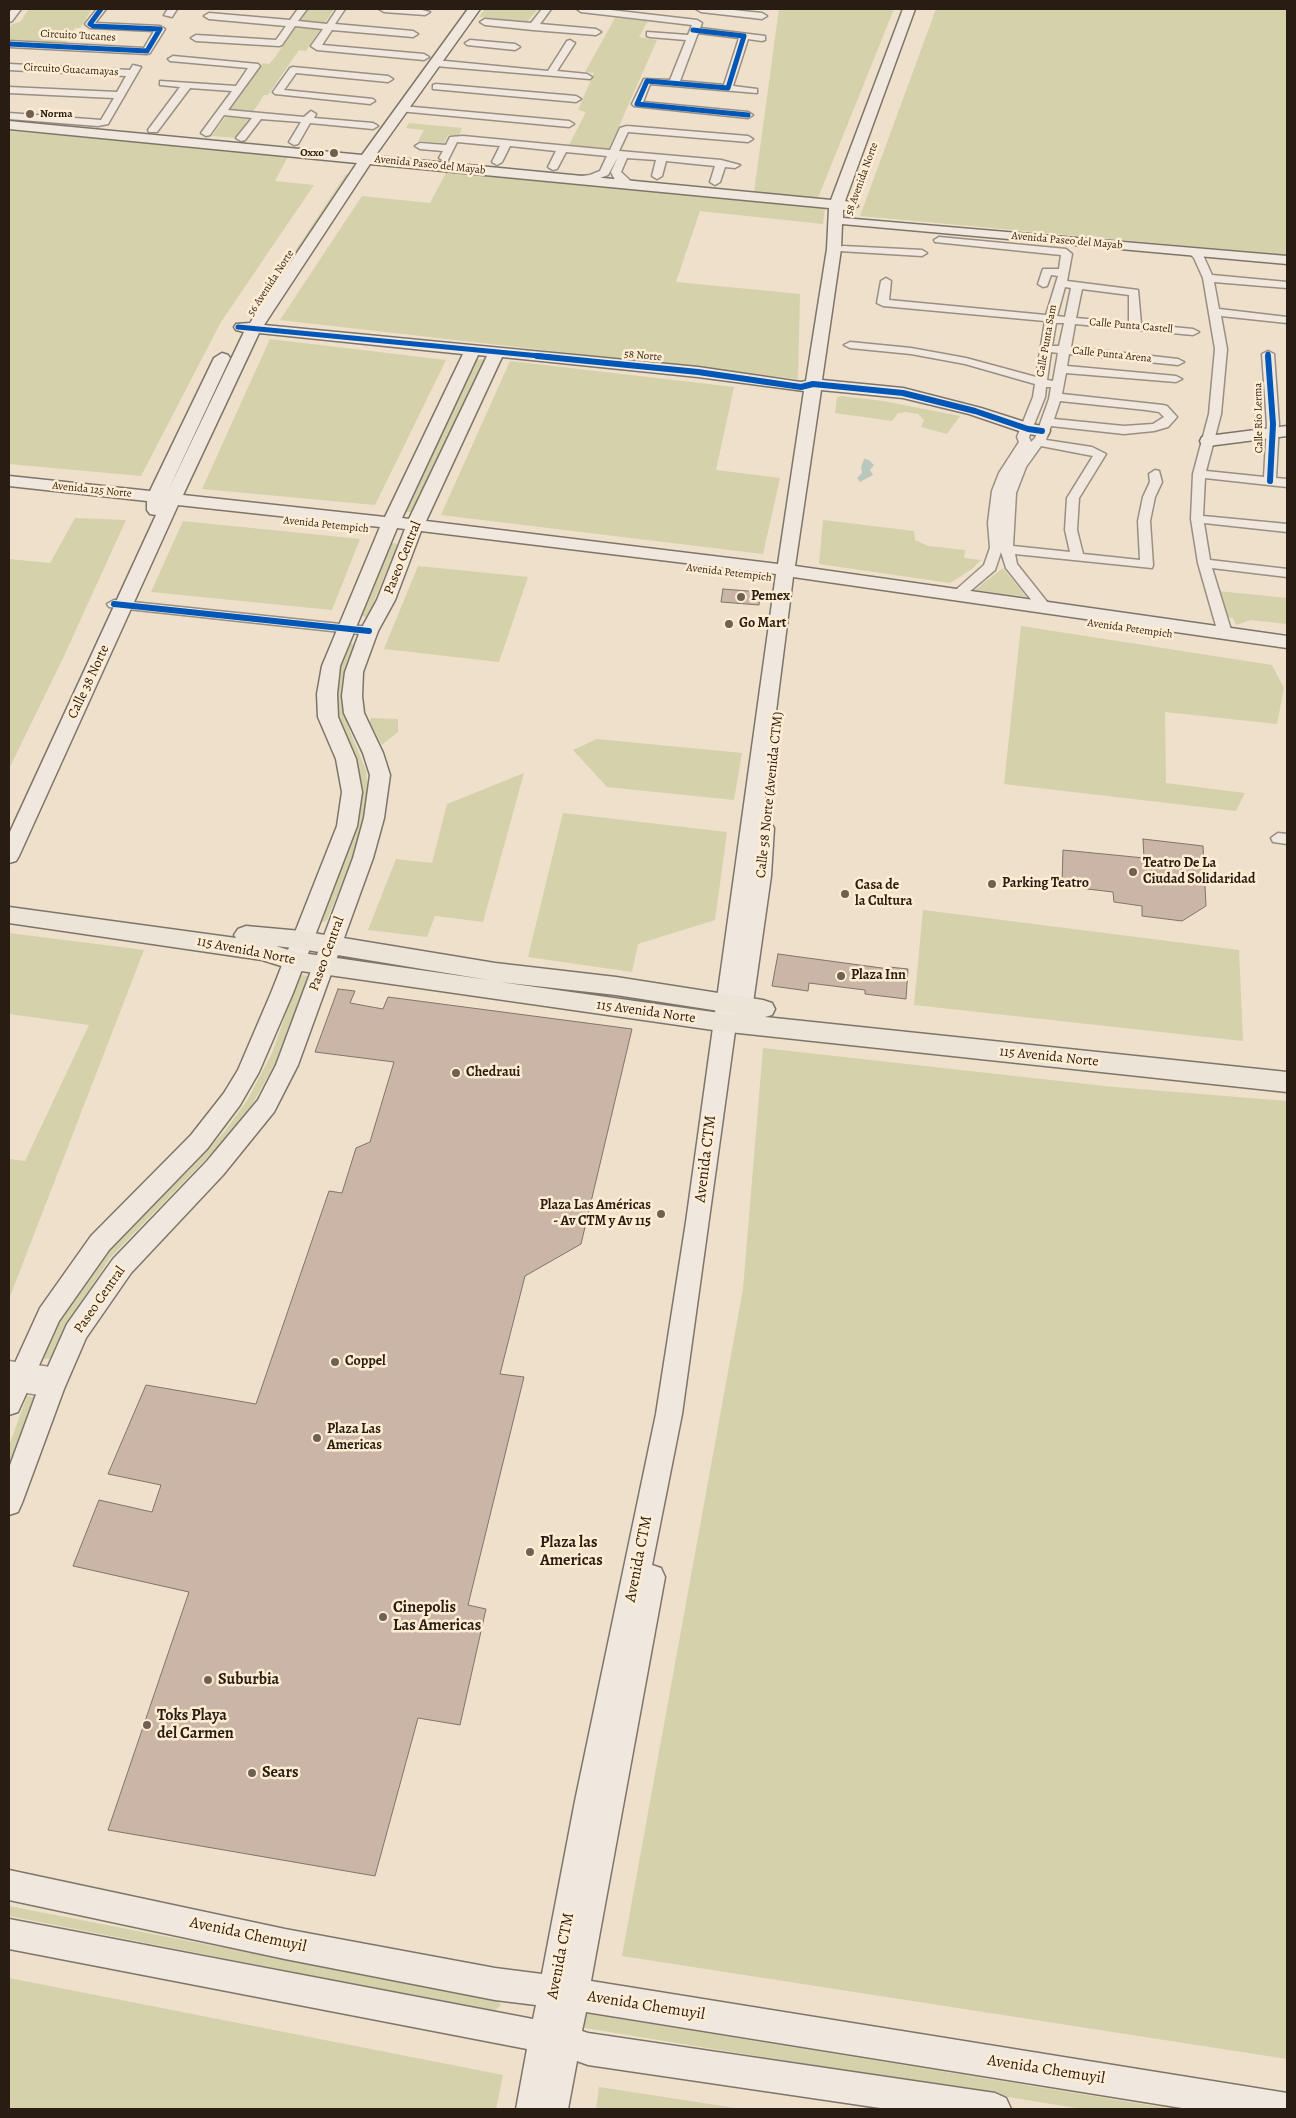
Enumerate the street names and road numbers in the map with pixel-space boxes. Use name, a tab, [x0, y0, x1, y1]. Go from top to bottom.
street label: Circuito Tucanes	[40, 27, 116, 45]
street label: Circuito Guacamayas	[23, 61, 119, 79]
street label: 58 Avenida Norte	[843, 141, 881, 217]
street label: Avenida Paseo del Mayab	[374, 153, 486, 177]
street label: Avenida Paseo del Mayab	[1011, 230, 1123, 252]
street label: 56 Avenida Norte	[245, 247, 297, 319]
street label: Calle Punta Sam	[1034, 304, 1060, 378]
street label: Calle Punta Castell	[1089, 316, 1173, 336]
street label: Calle Punta Arena	[1072, 344, 1152, 366]
street label: 58 Norte	[623, 348, 663, 364]
street label: Calle Río Lerma	[1252, 382, 1266, 454]
street label: Avenida 125 Norte	[52, 479, 132, 501]
street label: Avenida Petempich	[283, 514, 369, 536]
street label: Paseo Central	[381, 519, 425, 597]
street label: Avenida Petempich	[686, 561, 772, 585]
street label: Avenida Petempich	[1087, 616, 1173, 642]
street label: Calle 38 Norte	[65, 642, 113, 722]
street label: Calle 58 Norte (Avenida CTM)	[753, 711, 787, 879]
street label: Paseo Central	[306, 915, 348, 993]
street label: 115 Avenida Norte	[195, 933, 297, 969]
street label: 115 Avenida Norte	[595, 997, 697, 1027]
street label: 115 Avenida Norte	[998, 1043, 1100, 1071]
street label: Avenida CTM	[691, 1114, 721, 1204]
street label: Paseo Central	[71, 1263, 129, 1337]
street label: Avenida CTM	[621, 1514, 657, 1604]
street label: Avenida CTM	[543, 1911, 579, 2001]
street label: Avenida Chemuyil	[188, 1913, 308, 1957]
street label: Avenida Chemuyil	[586, 1987, 706, 2025]
street label: Avenida Chemuyil	[986, 2051, 1106, 2089]

